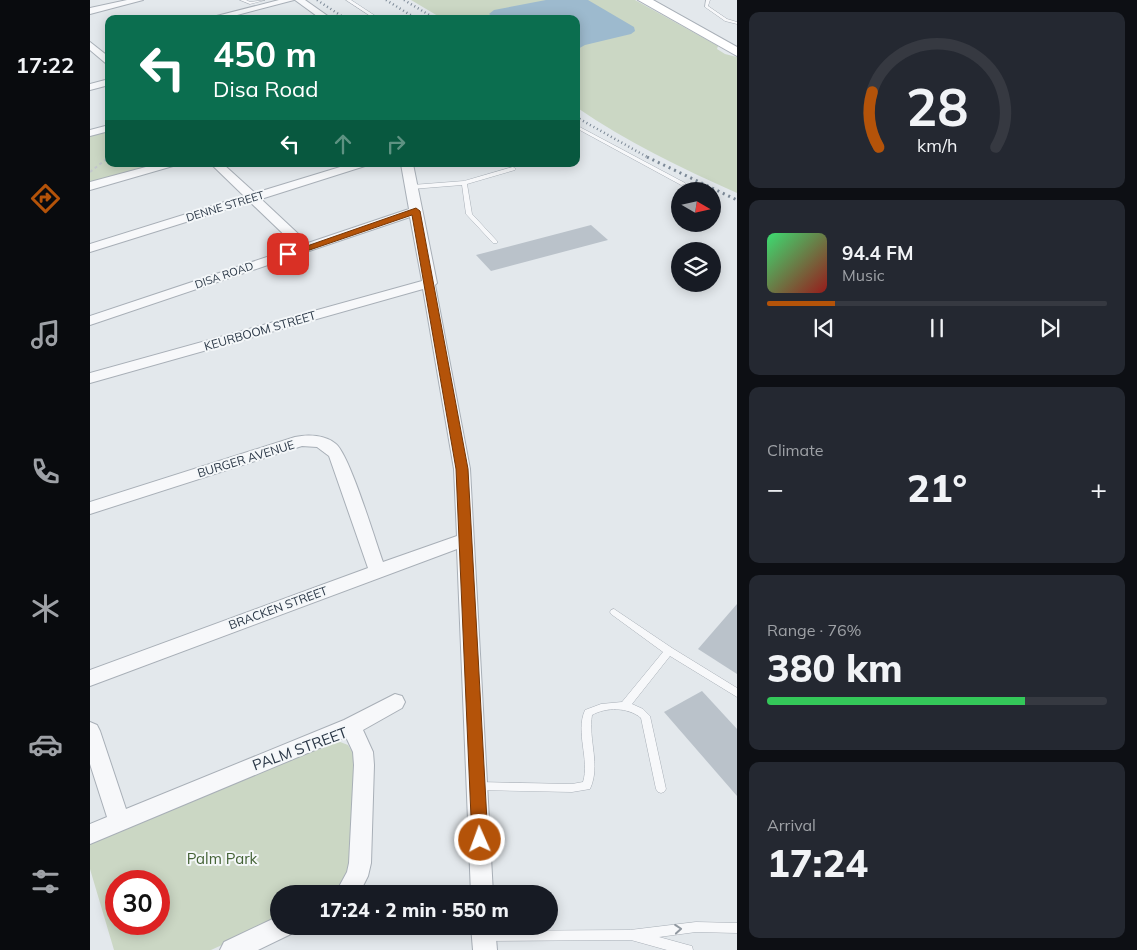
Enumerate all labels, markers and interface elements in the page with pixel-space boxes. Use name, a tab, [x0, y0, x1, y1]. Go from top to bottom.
text: 450 m	[213, 32, 317, 76]
icon: left	[130, 35, 195, 100]
text: 17:22	[16, 51, 74, 79]
text: 28	[906, 74, 968, 139]
text: Disa Road	[213, 75, 318, 103]
icon: left	[276, 130, 304, 158]
icon: ahead	[329, 130, 357, 158]
icon: right	[382, 130, 410, 158]
text: km/h	[917, 134, 957, 156]
icon: directions	[28, 181, 63, 216]
north arrow	[671, 182, 721, 232]
map controls	[671, 182, 721, 292]
street label: DENNE STREET	[184, 187, 266, 225]
pin	[267, 233, 309, 275]
icon: arrive	[274, 240, 302, 268]
text: 94.4 FM	[842, 241, 914, 265]
button: layers	[671, 242, 721, 292]
street label: DISA ROAD	[193, 258, 255, 292]
text: Music	[842, 265, 885, 285]
street label: KEURBOOM STREET	[202, 307, 318, 354]
icon: previous	[810, 314, 838, 342]
icon: pause	[923, 314, 951, 342]
icon: next	[1036, 314, 1064, 342]
icon: music	[28, 317, 63, 352]
street label: BURGER AVENUE	[195, 437, 296, 480]
text: Climate	[767, 440, 823, 460]
icon: phone	[28, 454, 63, 489]
text: 21°	[907, 464, 967, 512]
text: −	[767, 471, 784, 506]
text: +	[1090, 471, 1107, 506]
street label: BRACKEN STREET	[226, 582, 330, 632]
icon: climate	[28, 591, 63, 626]
text: Range · 76%	[767, 620, 862, 640]
text: 380 km	[767, 644, 903, 692]
street label: PALM STREET	[250, 723, 350, 775]
icon: car	[28, 727, 63, 762]
position arrow	[453, 813, 505, 865]
text: Arrival	[767, 815, 816, 835]
text: 17:24	[767, 839, 868, 887]
park label: Palm Park	[187, 849, 258, 868]
icon: filters	[28, 864, 63, 899]
speed limit sign: 30	[105, 870, 170, 935]
text: 17:24 · 2 min · 550 m	[319, 898, 509, 922]
one-way arrow	[674, 924, 682, 935]

